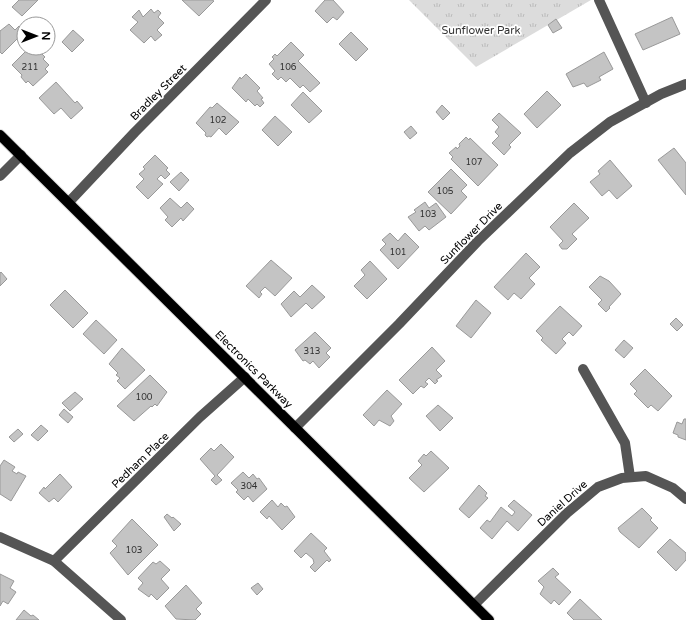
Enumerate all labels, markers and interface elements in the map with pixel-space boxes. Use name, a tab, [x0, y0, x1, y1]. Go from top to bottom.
north arrow	[16, 16, 56, 56]
park label: Sunflower Park	[442, 24, 520, 37]
text: N	[39, 32, 52, 40]
house number: 211	[22, 62, 38, 73]
street label: Bradley Street	[128, 62, 189, 123]
house number: 106	[280, 62, 297, 73]
house number: 102	[210, 115, 226, 126]
house number: 107	[466, 157, 483, 168]
house number: 105	[437, 186, 454, 197]
street label: Sunflower Drive	[438, 200, 505, 267]
house number: 103	[420, 209, 436, 220]
house number: 101	[390, 247, 406, 258]
street label: Electronics Parkway	[212, 328, 295, 411]
house number: 313	[304, 346, 320, 357]
house number: 100	[136, 392, 153, 403]
street label: Pedham Place	[109, 430, 172, 491]
street label: Daniel Drive	[535, 478, 590, 529]
house number: 304	[241, 481, 258, 492]
house number: 103	[126, 545, 142, 556]

